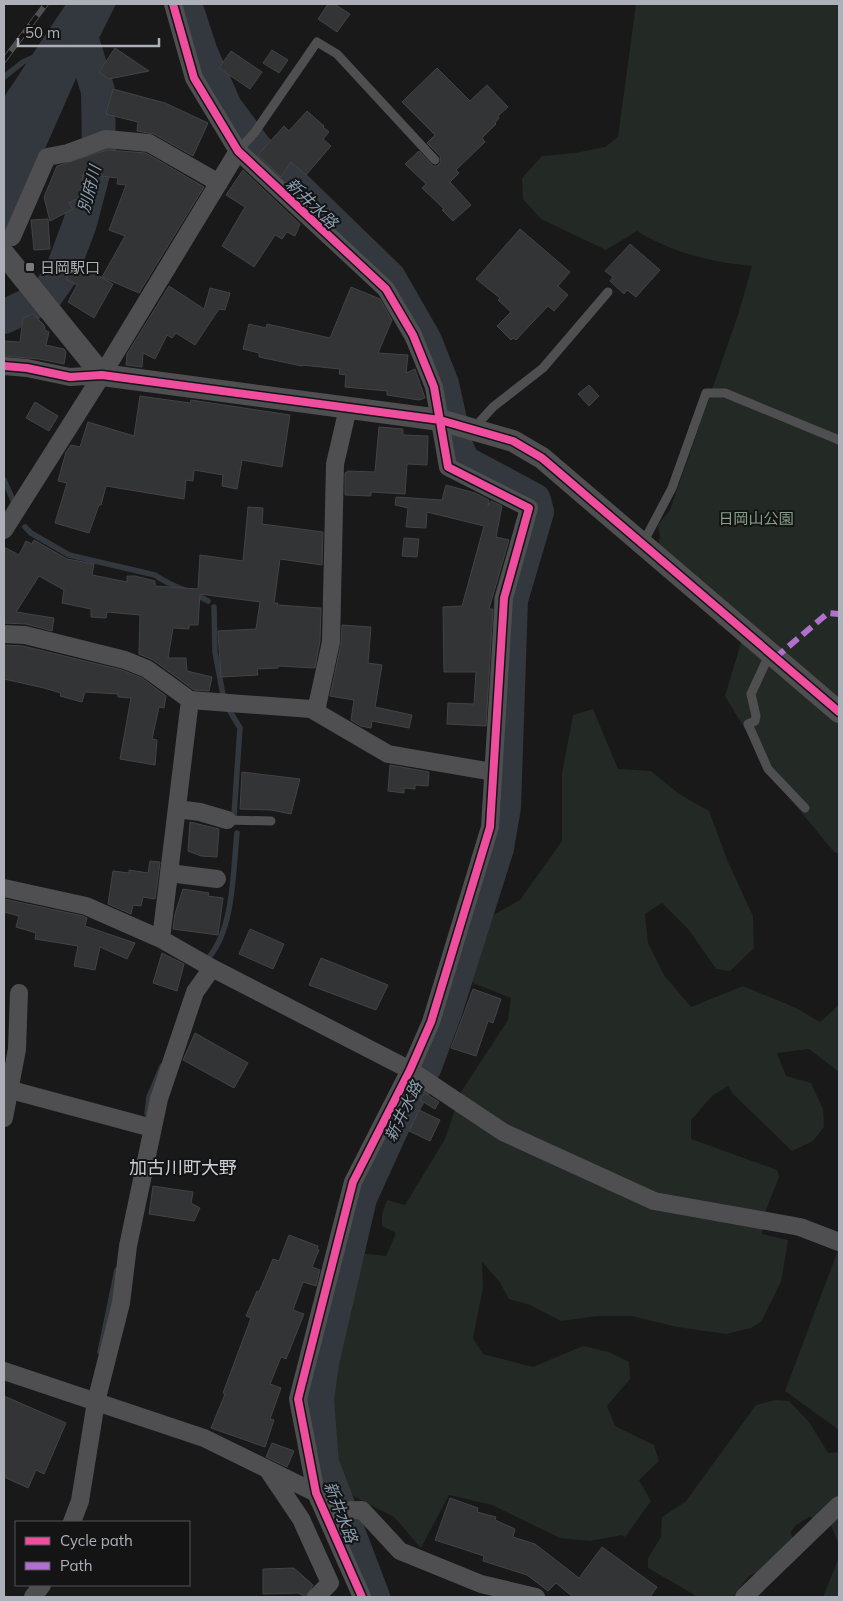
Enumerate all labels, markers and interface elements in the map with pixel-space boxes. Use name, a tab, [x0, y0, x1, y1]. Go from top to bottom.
scale bar	[18, 15, 159, 47]
text: 50 m	[25, 23, 60, 42]
water label: 別府川	[73, 161, 105, 215]
water label: 新井水路	[282, 174, 343, 234]
place label: 日岡駅口	[40, 258, 100, 277]
marker: 日岡駅口	[24, 261, 36, 273]
park label: 日岡山公園	[718, 509, 794, 528]
water label: 新井水路	[380, 1076, 427, 1144]
district label: 加古川町大野	[129, 1156, 237, 1179]
water label: 新井水路	[320, 1479, 363, 1547]
legend	[15, 1521, 190, 1586]
text: Cycle path	[60, 1531, 133, 1550]
text: Path	[60, 1556, 92, 1575]

